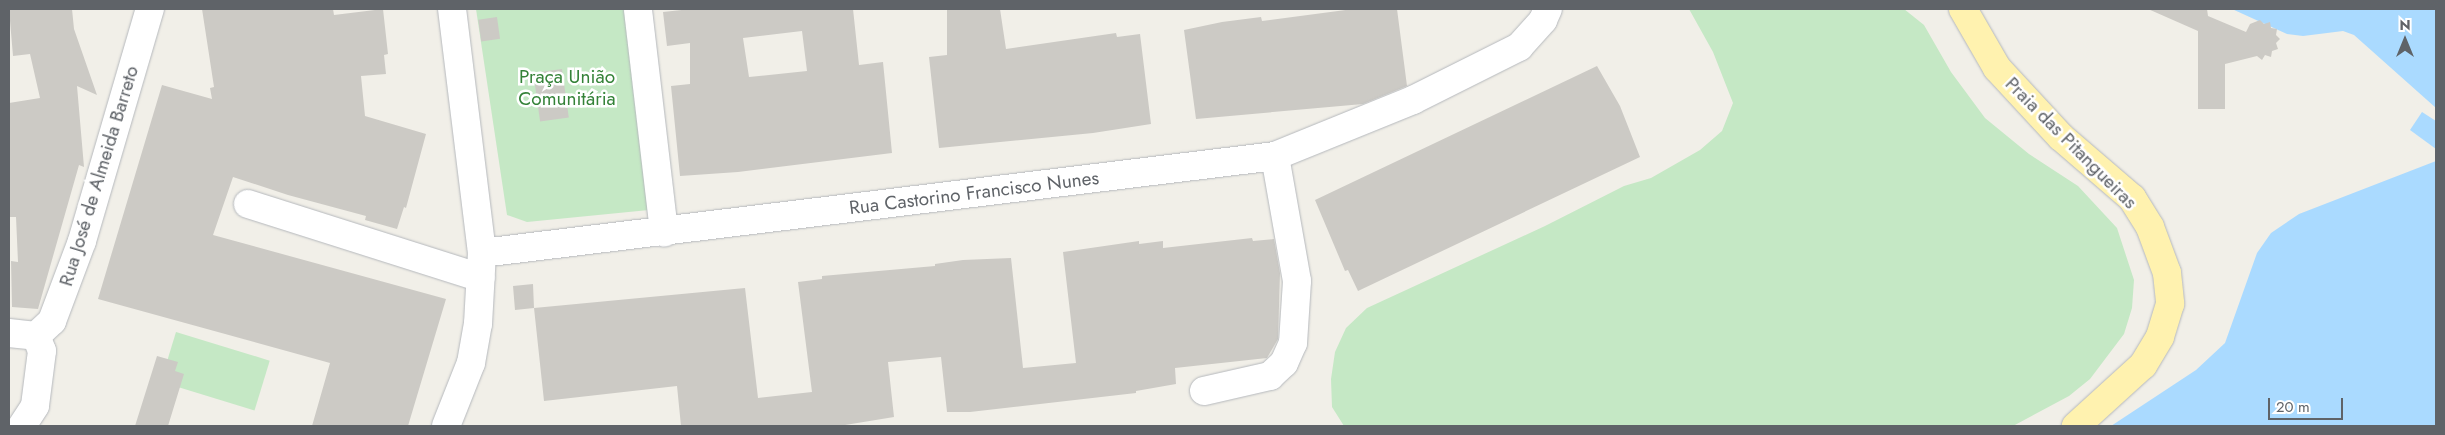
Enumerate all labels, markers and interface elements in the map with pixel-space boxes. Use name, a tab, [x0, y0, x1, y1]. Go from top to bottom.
north arrow	[2380, 15, 2430, 65]
text: N	[2399, 15, 2411, 35]
street label: Rua José de Almeida Barreto	[55, 63, 143, 289]
park label: Praça União Comunitária	[518, 66, 616, 110]
street label: Praia das Pitangueiras	[2000, 72, 2142, 214]
street label: Rua Castorino Francisco Nunes	[848, 166, 1100, 220]
scale bar	[2270, 388, 2345, 420]
text: 20 m	[2276, 396, 2310, 418]

